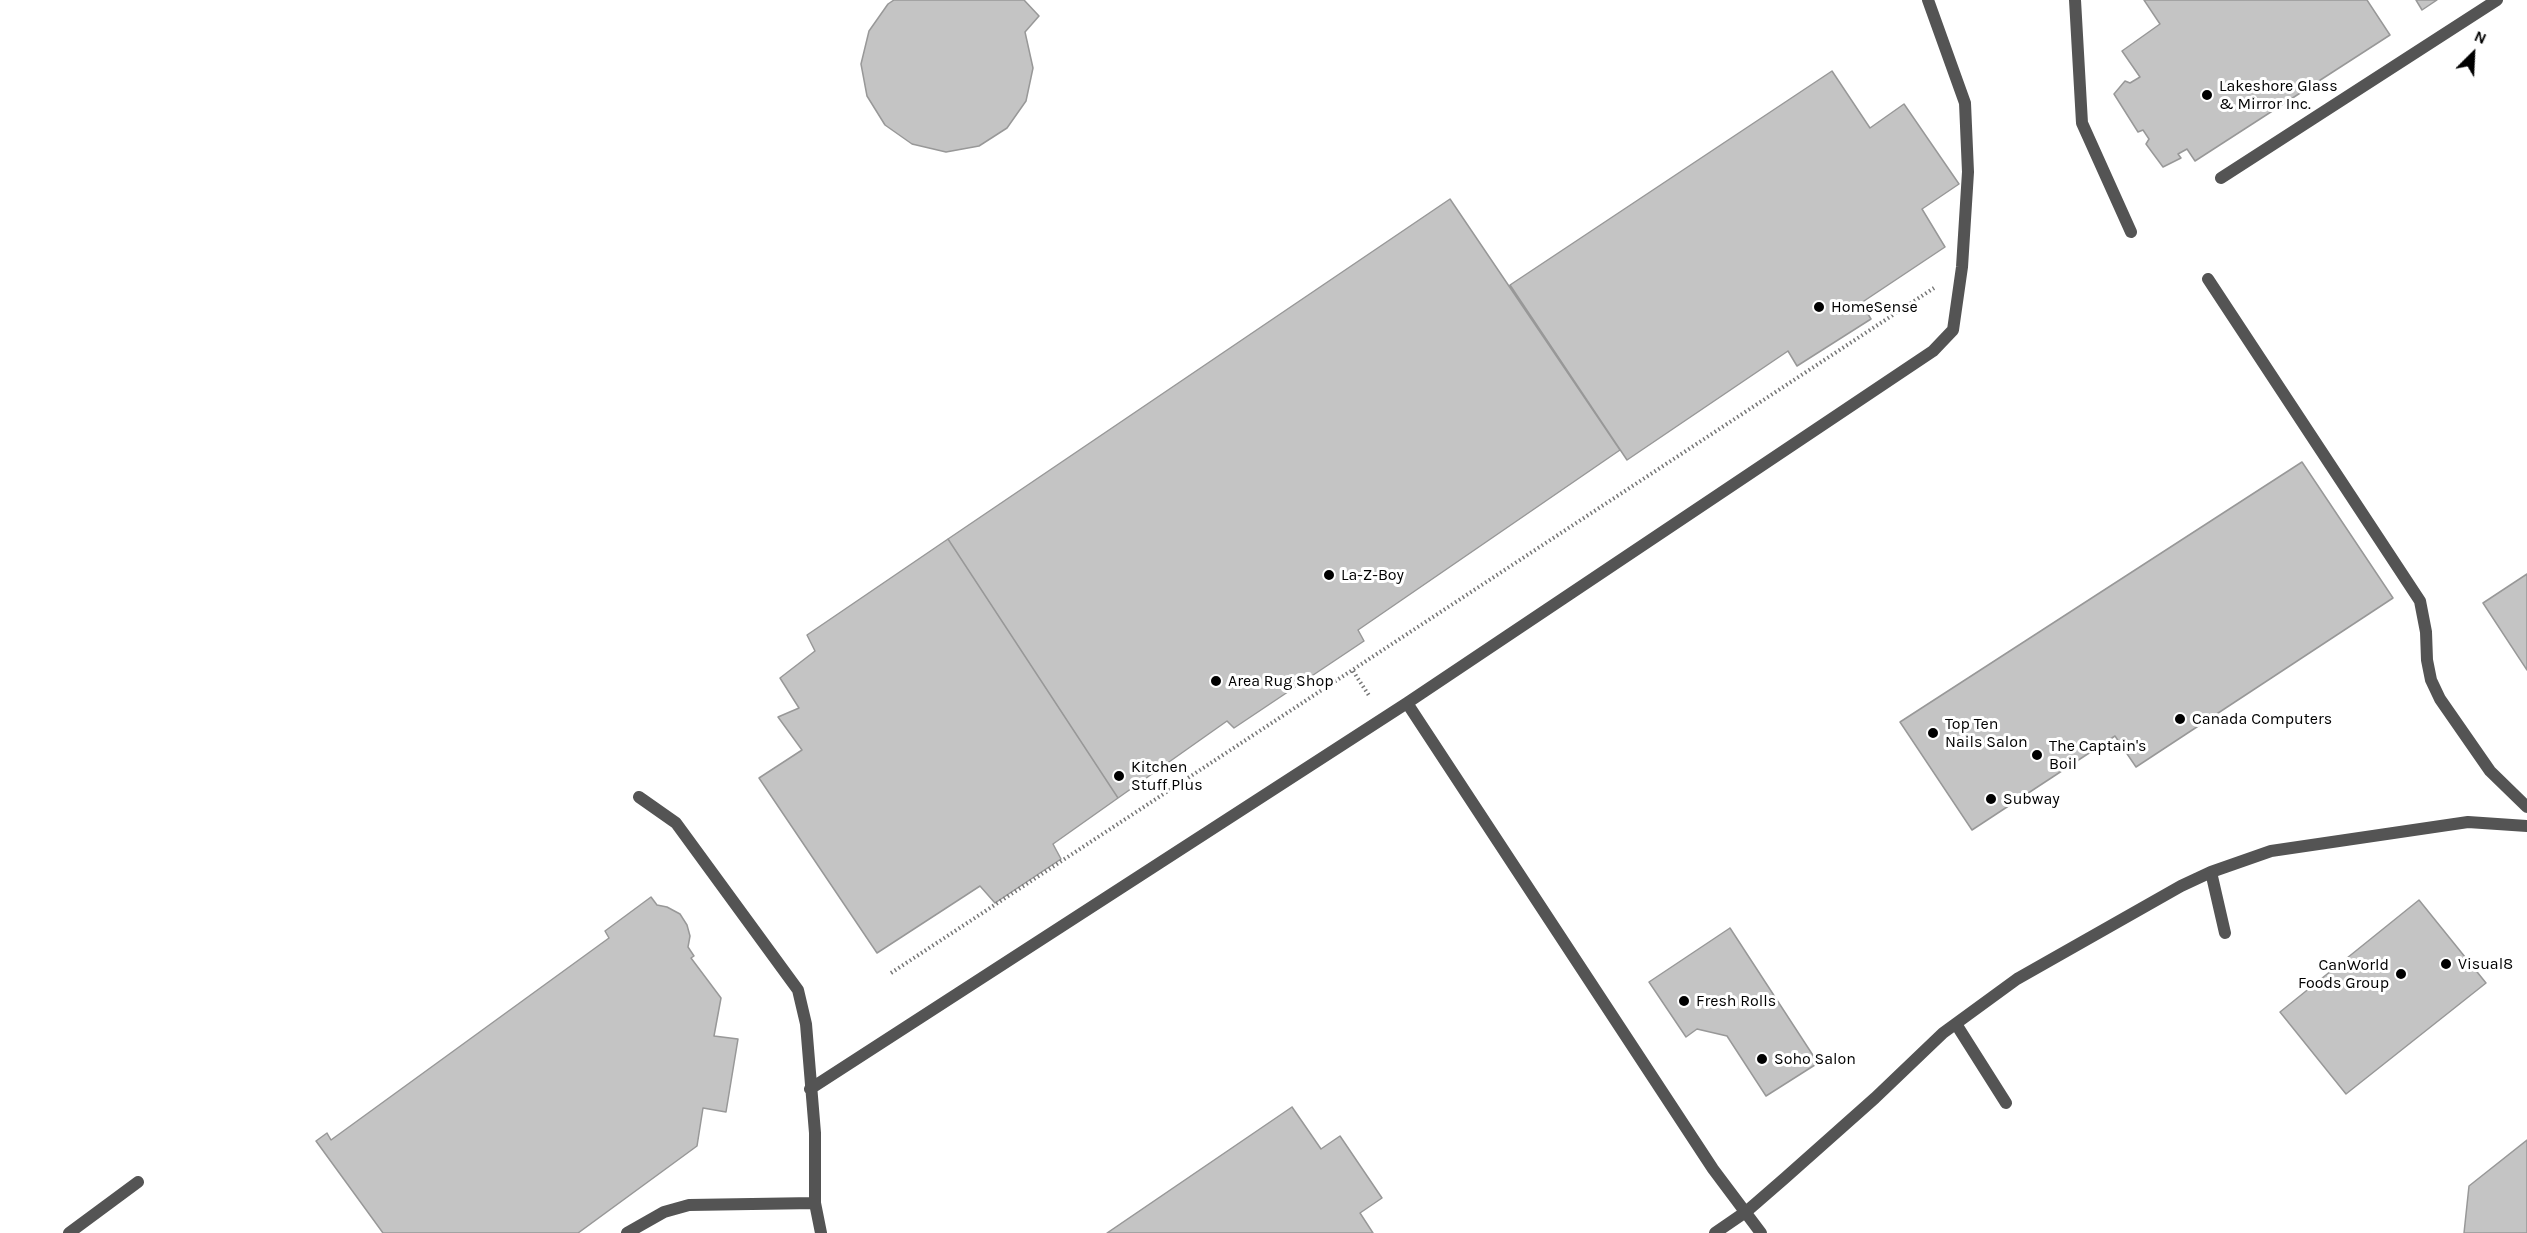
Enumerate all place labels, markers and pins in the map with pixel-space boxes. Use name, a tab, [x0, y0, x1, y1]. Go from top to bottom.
place label: Lakeshore Glass & Mirror Inc.	[2219, 76, 2338, 114]
marker: Lakeshore Glass & Mirror Inc.	[2200, 88, 2214, 102]
place label: HomeSense	[1831, 297, 1918, 317]
marker: HomeSense	[1812, 300, 1826, 314]
place label: La-Z-Boy	[1341, 565, 1404, 585]
marker: La-Z-Boy	[1322, 568, 1336, 582]
place label: Area Rug Shop	[1228, 671, 1334, 691]
marker: Area Rug Shop	[1209, 674, 1223, 688]
place label: Canada Computers	[2192, 709, 2332, 729]
marker: Canada Computers	[2173, 712, 2187, 726]
place label: Top Ten Nails Salon	[1945, 714, 2028, 752]
marker: Top Ten Nails Salon	[1926, 726, 1940, 740]
place label: The Captain's Boil	[2049, 736, 2146, 774]
marker: The Captain's Boil	[2030, 748, 2044, 762]
place label: Kitchen Stuff Plus	[1131, 757, 1203, 795]
marker: Kitchen Stuff Plus	[1112, 769, 1126, 783]
place label: Subway	[2003, 789, 2060, 809]
marker: Subway	[1984, 792, 1998, 806]
place label: Visual8	[2458, 954, 2513, 974]
place label: CanWorld Foods Group	[2298, 955, 2389, 993]
marker: Visual8	[2439, 957, 2453, 971]
marker: CanWorld Foods Group	[2394, 967, 2408, 981]
place label: Fresh Rolls	[1696, 991, 1776, 1011]
marker: Fresh Rolls	[1677, 994, 1691, 1008]
place label: Soho Salon	[1774, 1049, 1856, 1069]
marker: Soho Salon	[1755, 1052, 1769, 1066]

